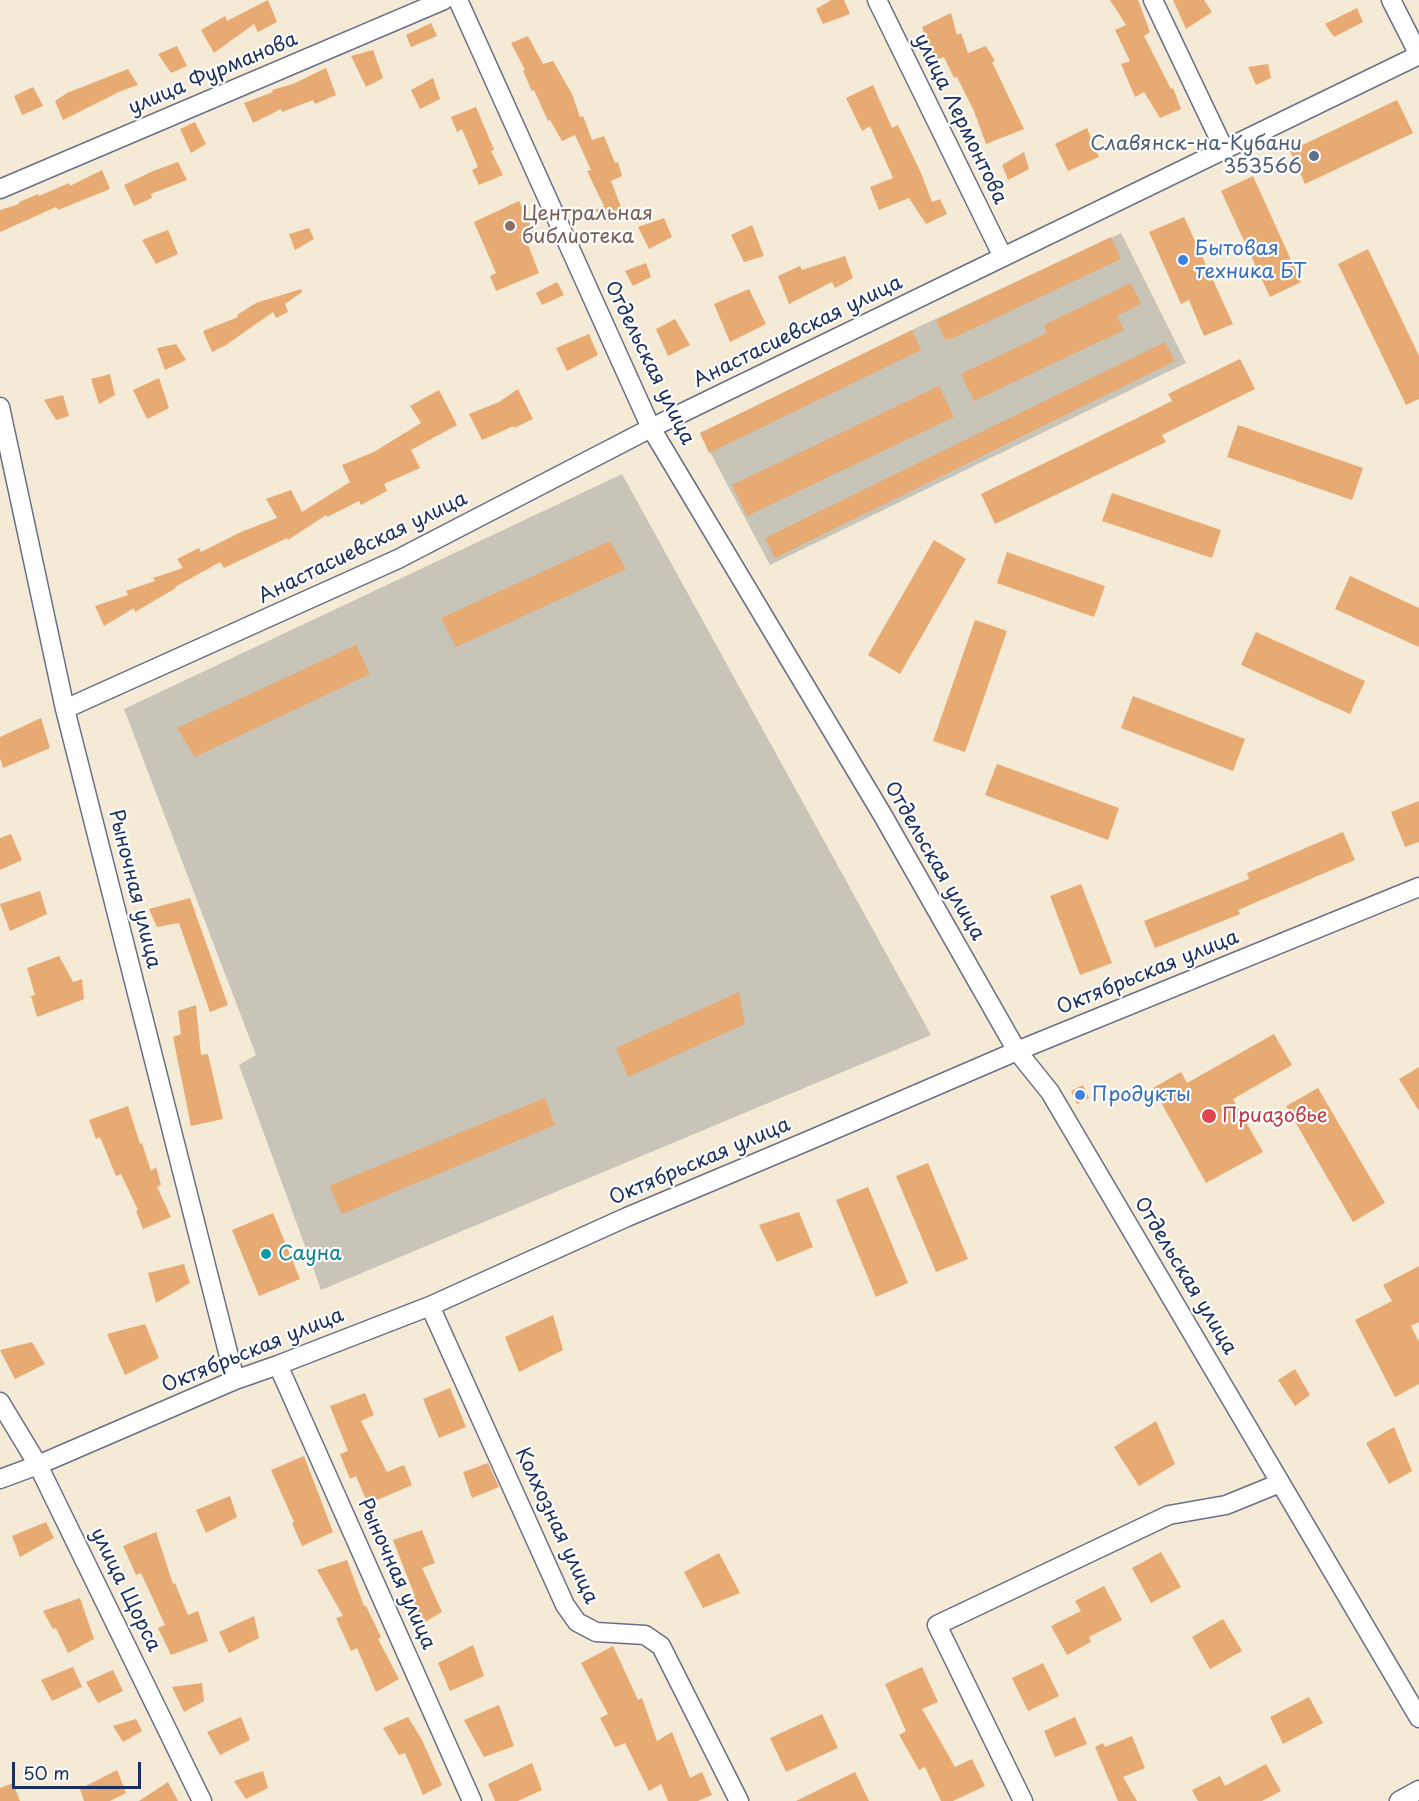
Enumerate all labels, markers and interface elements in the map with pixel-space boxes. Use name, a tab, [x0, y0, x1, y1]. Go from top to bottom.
street label: улица Фурманова	[125, 28, 301, 120]
street label: улица Лермонтова	[908, 30, 1012, 208]
place label: Славянск-на-Кубани 353566	[1090, 132, 1302, 179]
marker: Славянск-на-Кубани 353566	[1307, 149, 1321, 163]
place label: Центральная библиотека	[522, 202, 653, 249]
marker: Центральная библиотека	[503, 219, 517, 233]
place label: Бытовая техника БТ	[1195, 237, 1307, 284]
marker: Бытовая техника БТ	[1176, 253, 1190, 267]
street label: Анастасиевская улица	[690, 271, 906, 393]
street label: Отдельская улица	[599, 277, 699, 449]
street label: Анастасиевская улица	[255, 487, 471, 609]
street label: Отдельская улица	[879, 777, 989, 945]
street label: Рыночная улица	[103, 807, 165, 971]
street label: Октябрьская улица	[1054, 926, 1242, 1020]
place label: Продукты	[1092, 1083, 1191, 1107]
marker: Продукты	[1073, 1088, 1087, 1102]
place label: Приазовье	[1222, 1104, 1328, 1128]
marker: Приазовье	[1200, 1107, 1218, 1125]
street label: Октябрьская улица	[606, 1113, 794, 1211]
street label: Отдельская улица	[1128, 1193, 1242, 1359]
place label: Сауна	[278, 1242, 342, 1266]
marker: Сауна	[259, 1247, 273, 1261]
street label: Октябрьская улица	[159, 1304, 347, 1398]
street label: Колхозная улица	[509, 1444, 603, 1608]
street label: Рыночная улица	[352, 1495, 440, 1653]
street label: улица Щорса	[85, 1524, 165, 1656]
scale bar	[15, 1750, 144, 1788]
text: 50 m	[23, 1759, 70, 1786]

